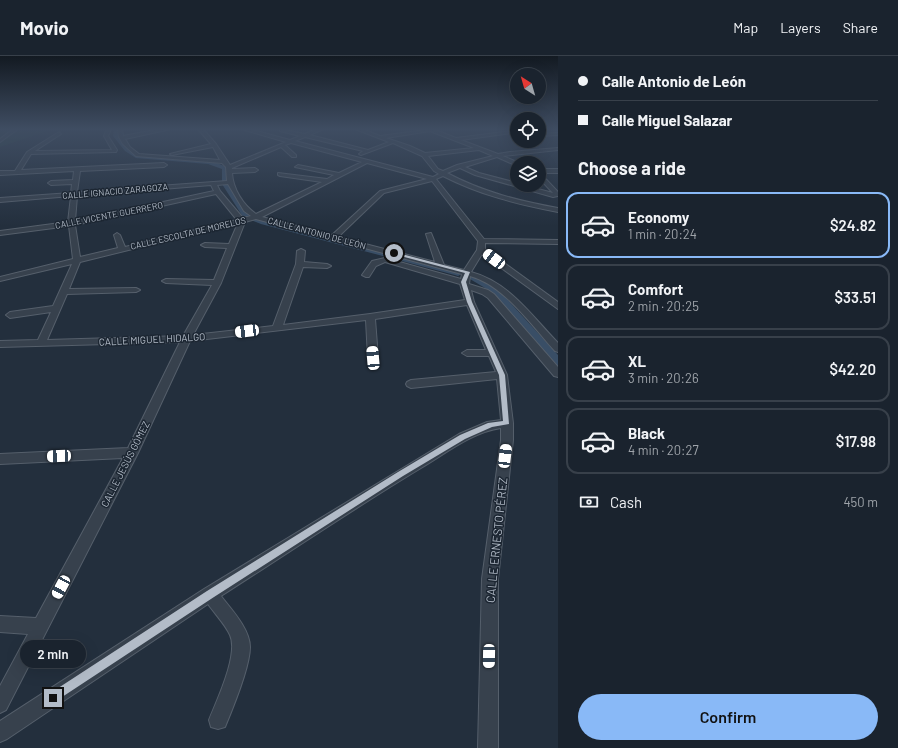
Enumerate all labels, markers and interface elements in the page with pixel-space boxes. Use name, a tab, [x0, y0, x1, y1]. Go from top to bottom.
text: Movio	[20, 16, 69, 39]
text: Map	[733, 19, 758, 36]
text: Layers	[780, 19, 821, 36]
text: Share	[843, 19, 878, 36]
north arrow	[510, 68, 546, 104]
map controls	[510, 68, 546, 192]
text: Calle Antonio de León	[602, 72, 746, 90]
text: Calle Miguel Salazar	[602, 111, 732, 129]
button: locate	[510, 112, 546, 148]
button: layers	[510, 156, 546, 192]
text: Choose a ride	[578, 157, 686, 179]
street label: CALLE IGNACIO ZARAGOZA	[62, 181, 169, 201]
street label: CALLE VICENTE GUERRERO	[54, 199, 164, 231]
icon: car	[580, 207, 616, 243]
text: Economy	[628, 208, 689, 226]
street label: CALLE ESCOLTA DE MORELOS	[129, 214, 247, 252]
street label: CALLE ANTONIO DE LEÓN	[267, 215, 367, 251]
text: $24.82	[830, 216, 876, 234]
text: 1 min · 20:24	[628, 226, 697, 242]
route start	[385, 244, 403, 262]
car	[481, 247, 507, 271]
icon: car	[580, 279, 616, 315]
text: Comfort	[628, 280, 683, 298]
text: $33.51	[834, 288, 876, 306]
text: 2 min · 20:25	[628, 298, 699, 314]
car	[234, 324, 260, 338]
street label: CALLE MIGUEL HIDALGO	[98, 330, 206, 348]
car	[366, 346, 380, 370]
icon: car	[580, 351, 616, 387]
text: XL	[628, 352, 646, 370]
text: $42.20	[830, 360, 876, 378]
text: 3 min · 20:26	[628, 370, 699, 386]
street label: CALLE JESÚS GÓMEZ	[98, 419, 152, 509]
icon: car	[580, 423, 616, 459]
text: Black	[628, 424, 665, 442]
text: $17.98	[836, 432, 876, 450]
text: 4 min · 20:27	[628, 442, 699, 458]
car	[498, 443, 512, 469]
car	[47, 450, 71, 462]
street label: CALLE ERNESTO PÉREZ	[482, 477, 510, 603]
icon: cash	[578, 491, 600, 513]
text: Cash	[610, 493, 642, 511]
text: 450 m	[843, 494, 878, 510]
car	[50, 574, 72, 600]
callout: 2 min	[20, 640, 86, 668]
car	[483, 644, 495, 668]
text: 2 min	[38, 646, 68, 662]
route end	[44, 689, 62, 707]
button: Confirm	[578, 694, 878, 740]

